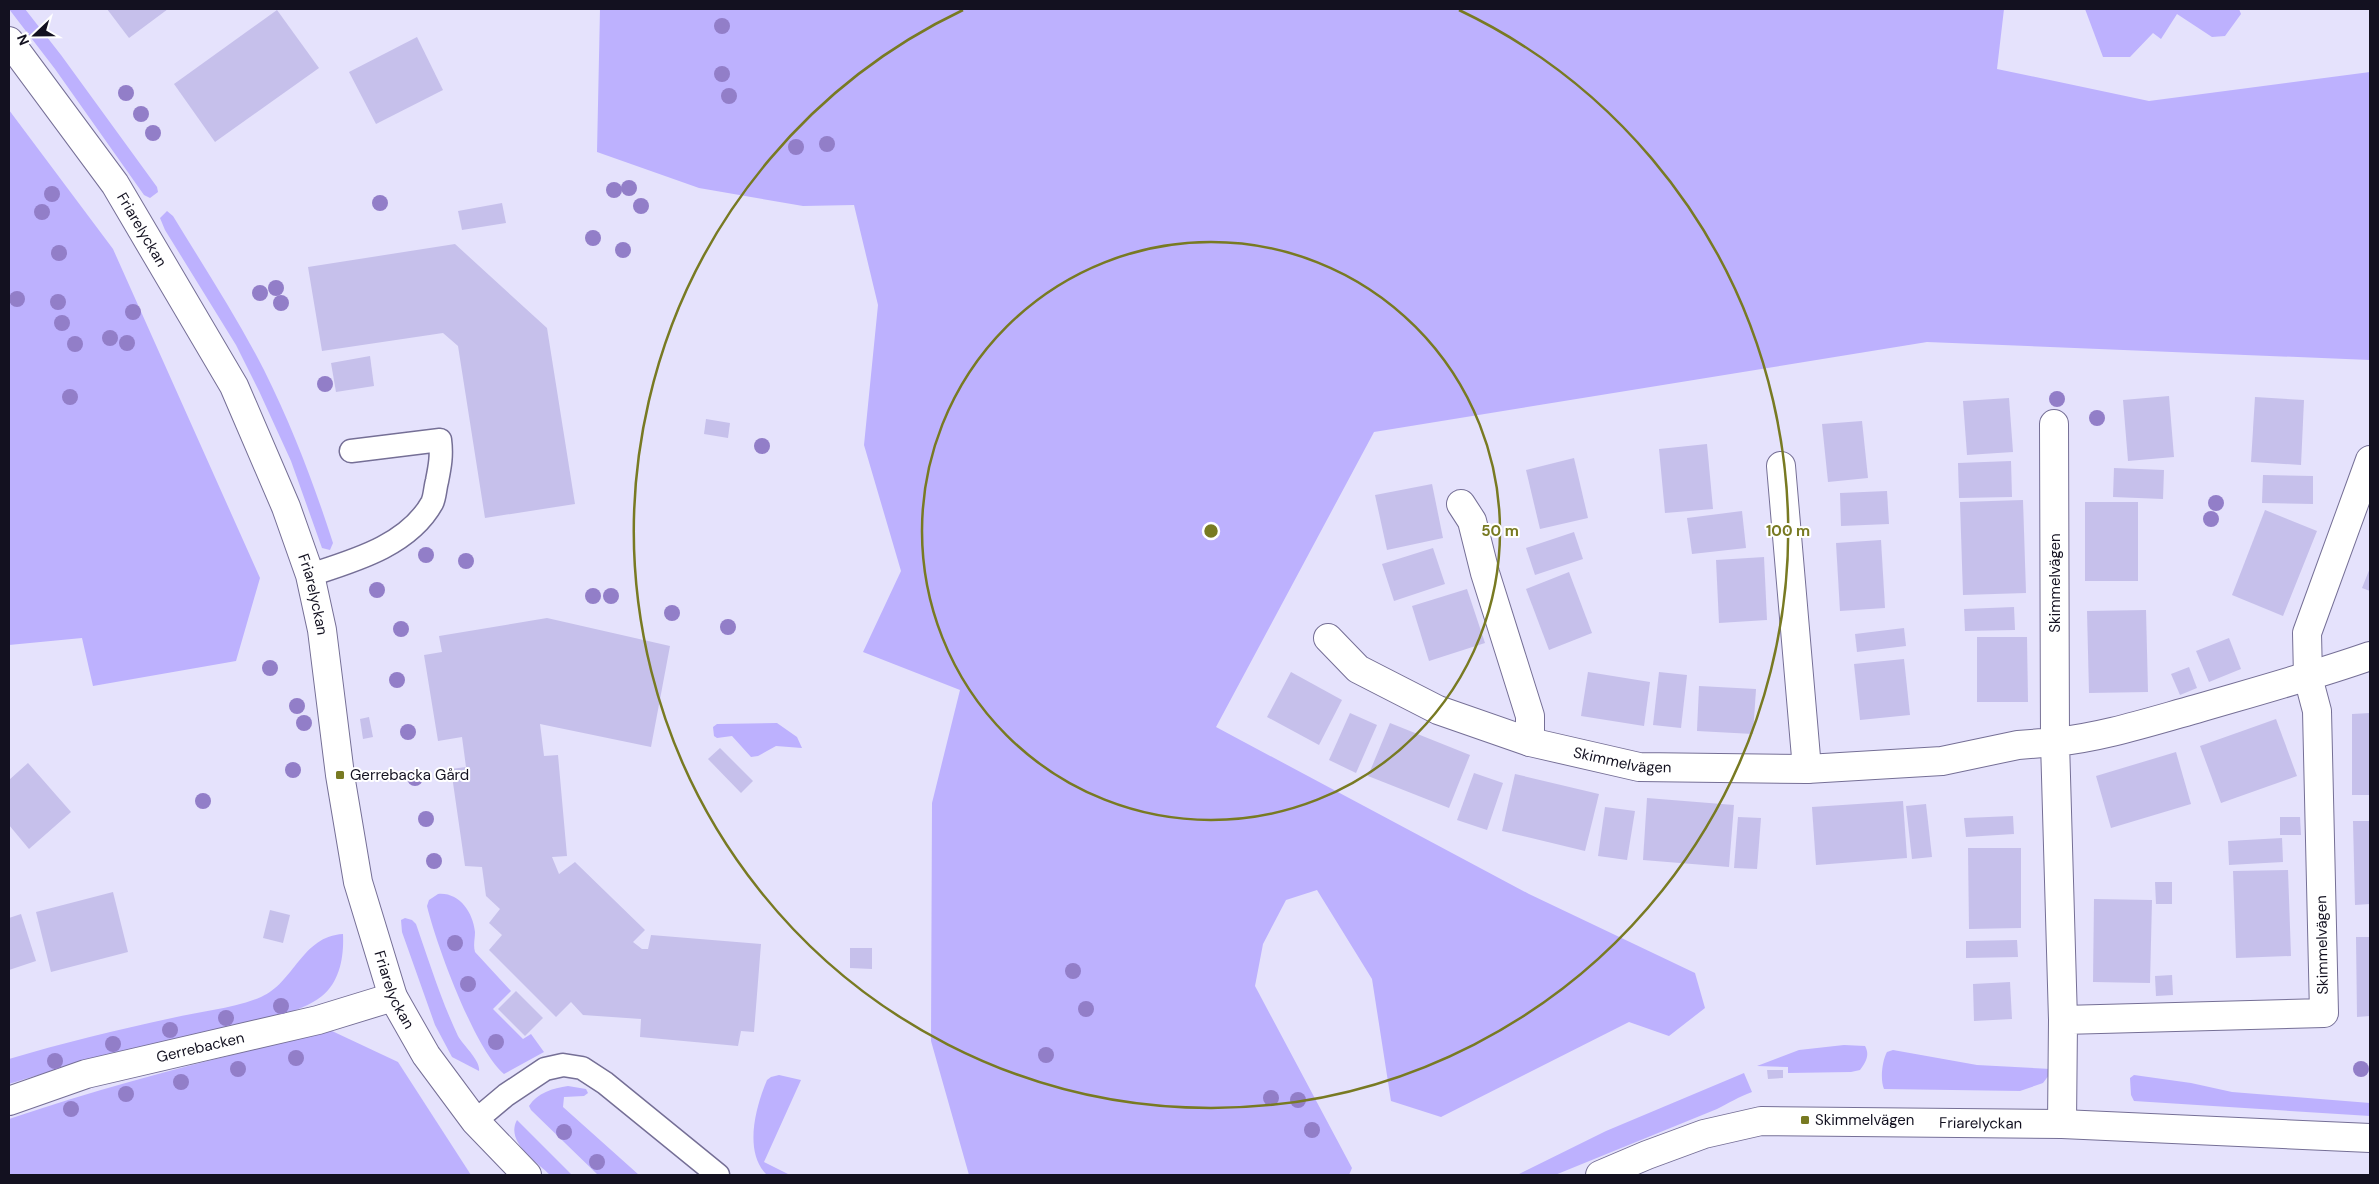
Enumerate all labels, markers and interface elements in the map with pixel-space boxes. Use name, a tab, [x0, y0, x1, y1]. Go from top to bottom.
north arrow	[10, 10, 60, 60]
text: N	[13, 32, 33, 48]
street label: Friarelyckan	[112, 189, 172, 271]
text: 50 m	[1481, 521, 1519, 541]
text: 100 m	[1766, 521, 1810, 541]
centre of rings	[1202, 522, 1220, 540]
street label: Skimmelvägen	[2045, 533, 2065, 633]
street label: Friarelyckan	[293, 551, 333, 636]
street label: Skimmelvägen	[1571, 742, 1672, 777]
place label: Gerrebacka Gård	[350, 765, 469, 785]
marker: Gerrebacka Gård	[334, 769, 346, 781]
street label: Skimmelvägen	[2311, 895, 2333, 995]
street label: Friarelyckan	[369, 948, 419, 1033]
street label: Gerrebacken	[154, 1027, 246, 1067]
place label: Skimmelvägen	[1815, 1110, 1914, 1130]
street label: Friarelyckan	[1939, 1113, 2022, 1134]
marker: Skimmelvägen	[1799, 1114, 1811, 1126]

